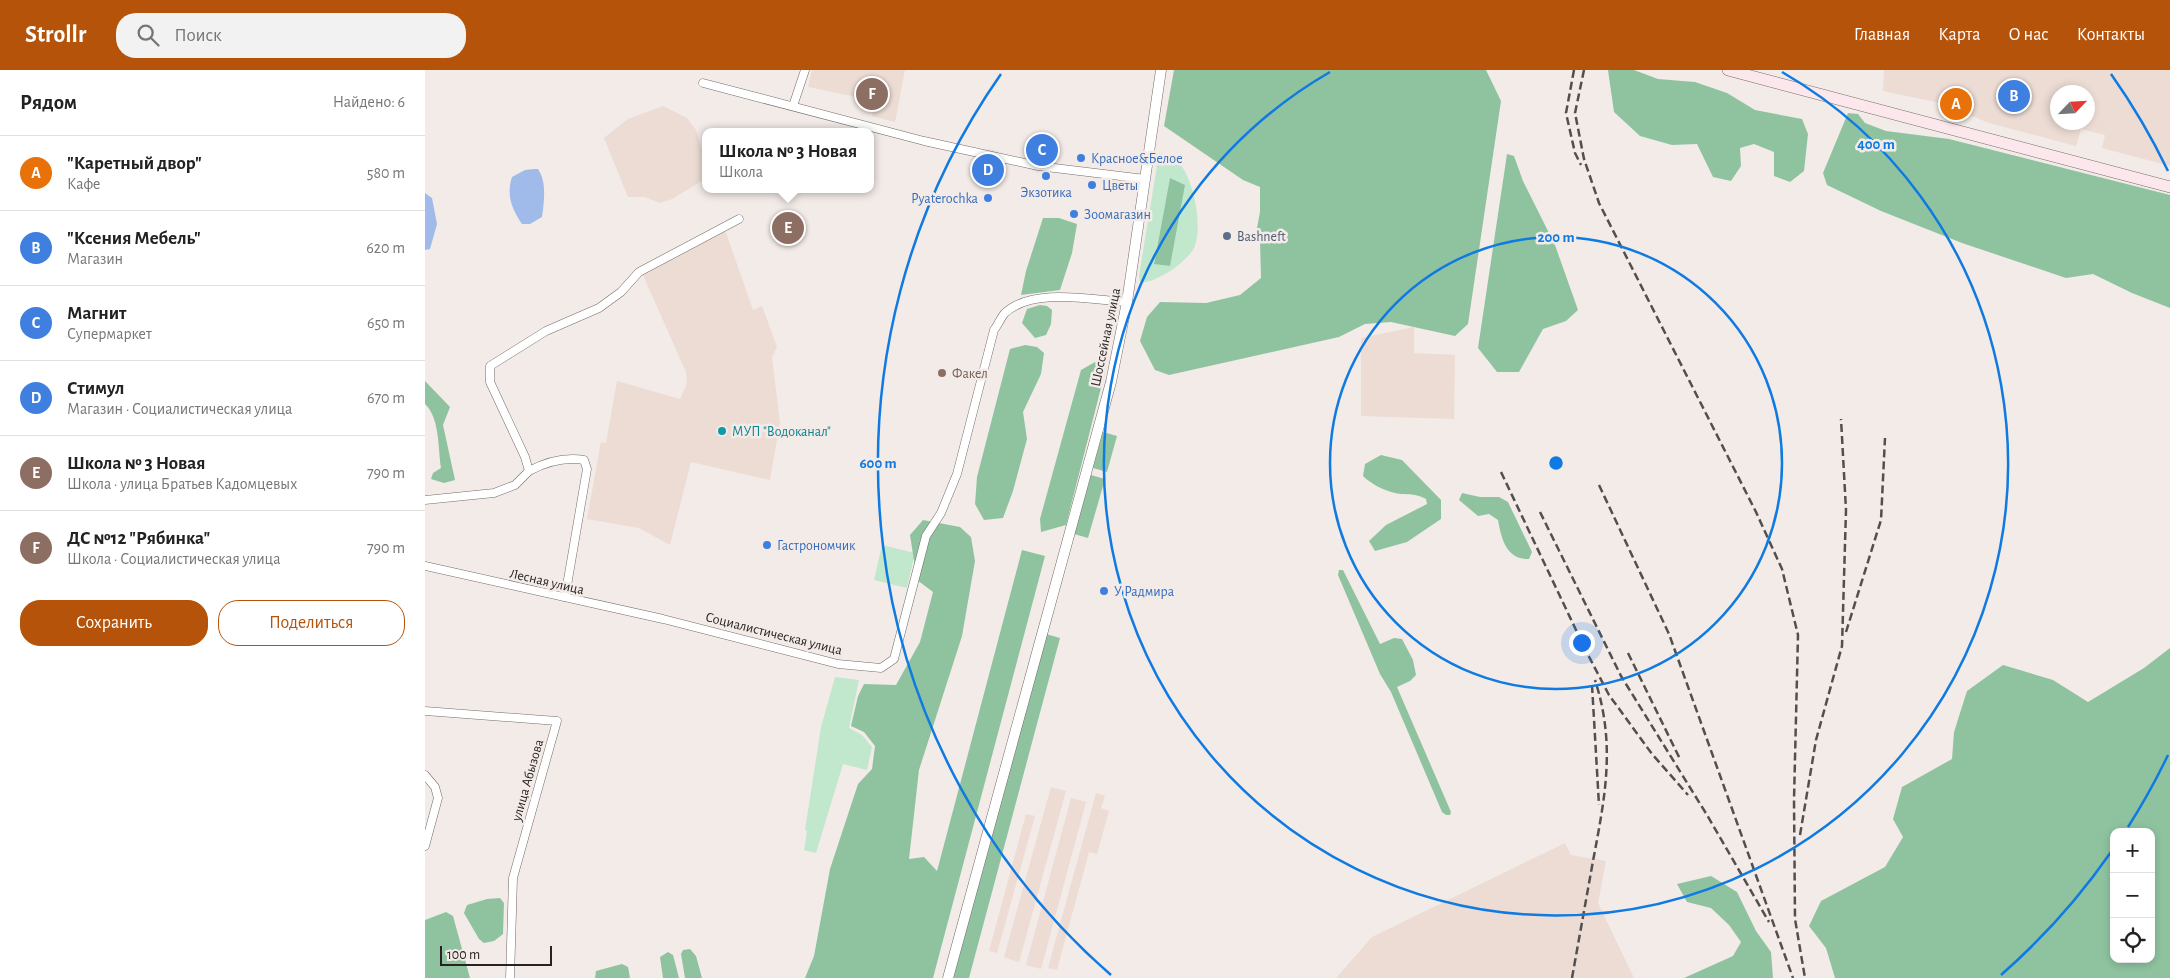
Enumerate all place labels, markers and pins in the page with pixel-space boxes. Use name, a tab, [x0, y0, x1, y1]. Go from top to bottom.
pin: F	[856, 75, 888, 113]
pin: B	[1998, 77, 2030, 115]
pin: A	[1940, 85, 1972, 123]
pin: C	[1026, 131, 1058, 169]
pin: D	[972, 151, 1004, 189]
marker: Красное&Белое	[1075, 152, 1087, 164]
place label: Красное&Белое	[1091, 152, 1183, 166]
marker: Экзотика	[1040, 170, 1052, 182]
marker: Цветы	[1086, 179, 1098, 191]
place label: Цветы	[1102, 179, 1138, 193]
place label: Экзотика	[1020, 186, 1072, 200]
place label: Pyaterochka	[911, 192, 979, 206]
marker: Pyaterochka	[982, 192, 994, 204]
marker: Зоомагазин	[1068, 208, 1080, 220]
place label: Зоомагазин	[1084, 208, 1151, 222]
pin: E	[772, 209, 804, 247]
marker: Bashneft	[1221, 230, 1233, 242]
place label: Bashneft	[1237, 230, 1286, 244]
marker: Факел	[936, 367, 948, 379]
place label: Факел	[952, 367, 988, 381]
marker: МУП "Водоканал"	[716, 425, 728, 437]
place label: МУП "Водоканал"	[732, 425, 831, 439]
centre of rings	[1547, 454, 1565, 472]
marker: Гастрономчик	[761, 539, 773, 551]
place label: Гастрономчик	[777, 539, 856, 553]
marker: У Радмира	[1098, 585, 1110, 597]
place label: У Радмира	[1114, 585, 1175, 599]

